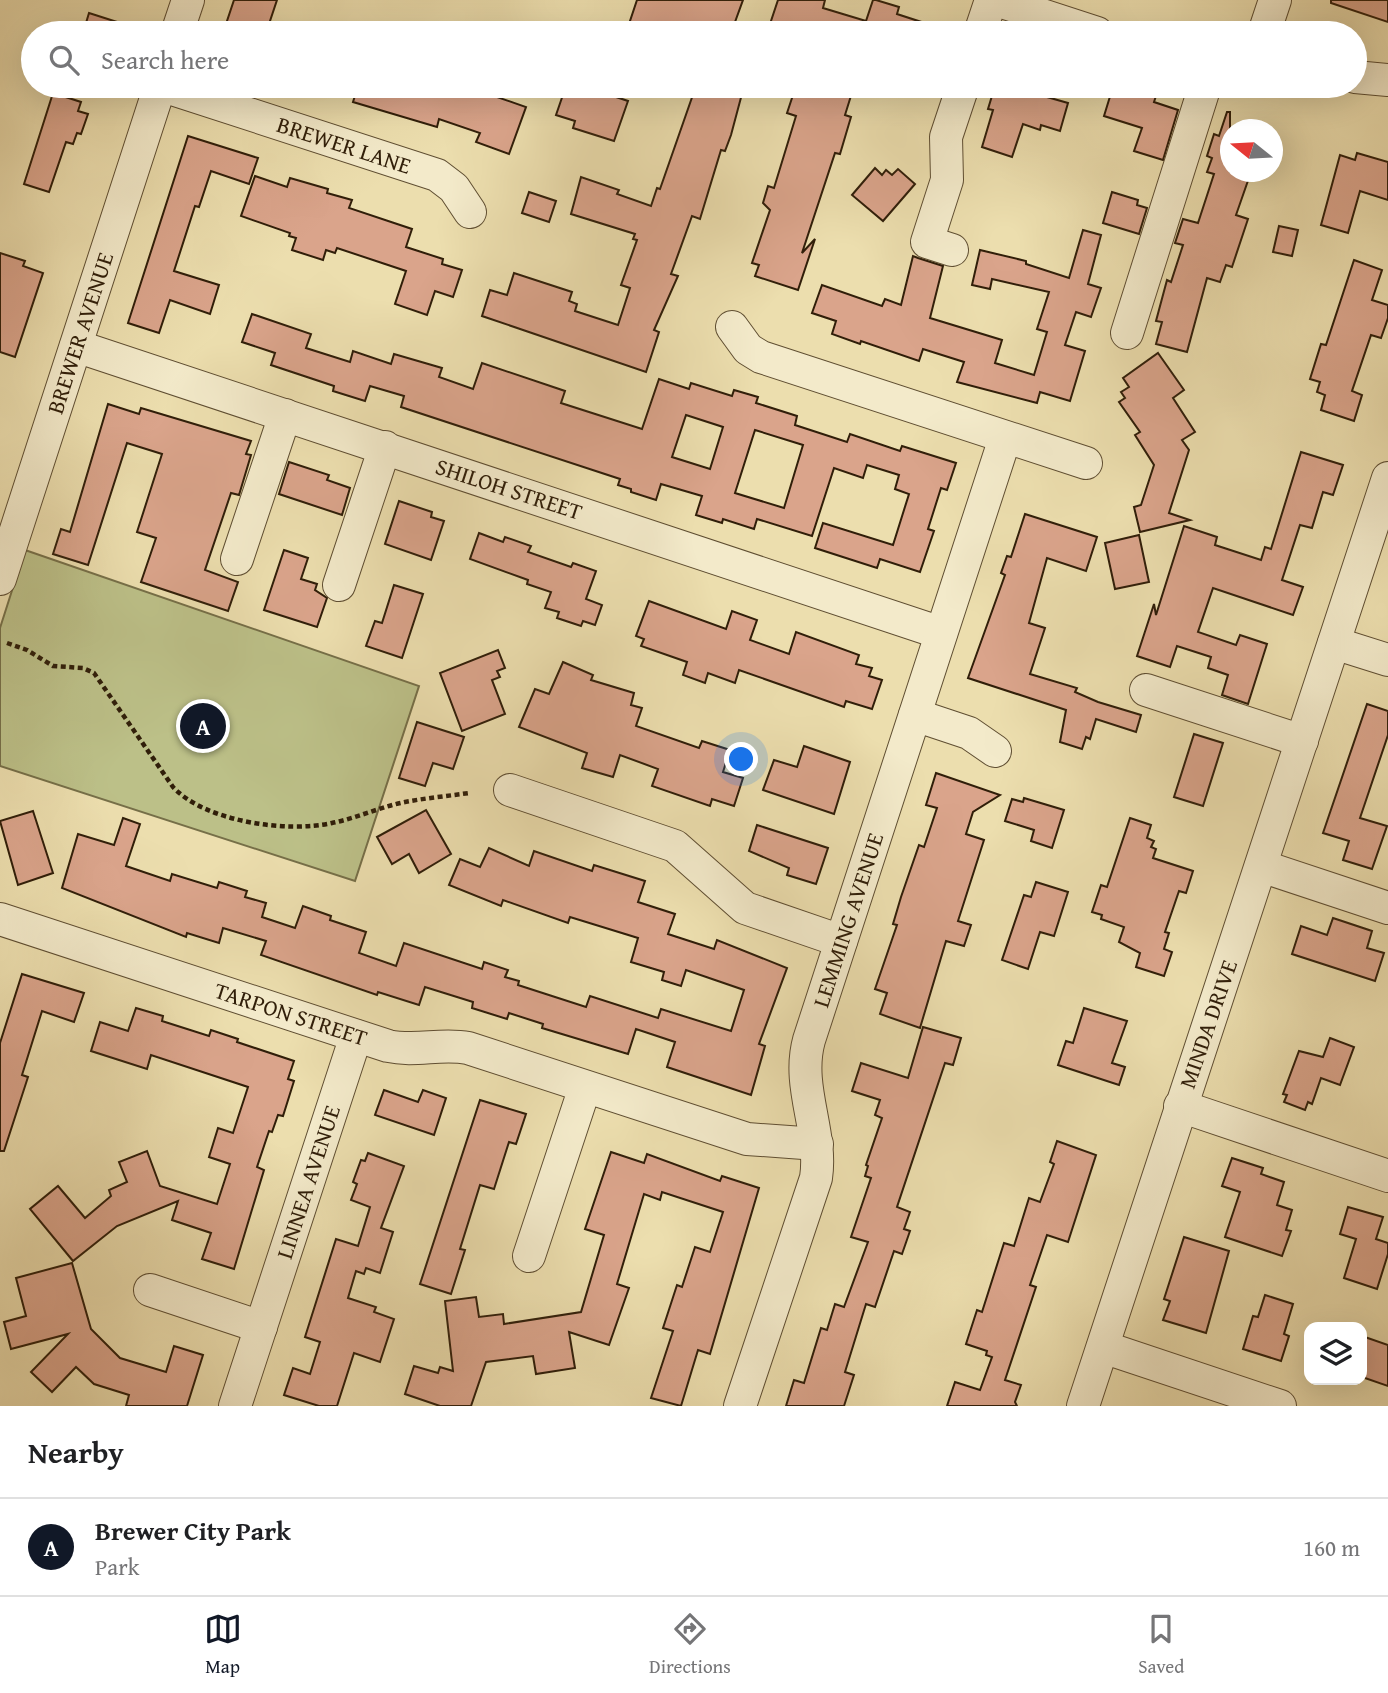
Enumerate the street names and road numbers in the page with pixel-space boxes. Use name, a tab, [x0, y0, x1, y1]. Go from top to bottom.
street label: BREWER LANE	[273, 107, 415, 182]
street label: BREWER AVENUE	[38, 248, 121, 418]
street label: SHILOH STREET	[431, 449, 587, 528]
street label: LEMMING AVENUE	[804, 828, 891, 1011]
street label: MINDA DRIVE	[1170, 955, 1245, 1093]
street label: TARPON STREET	[211, 973, 372, 1054]
street label: LINNEA AVENUE	[267, 1101, 348, 1263]

